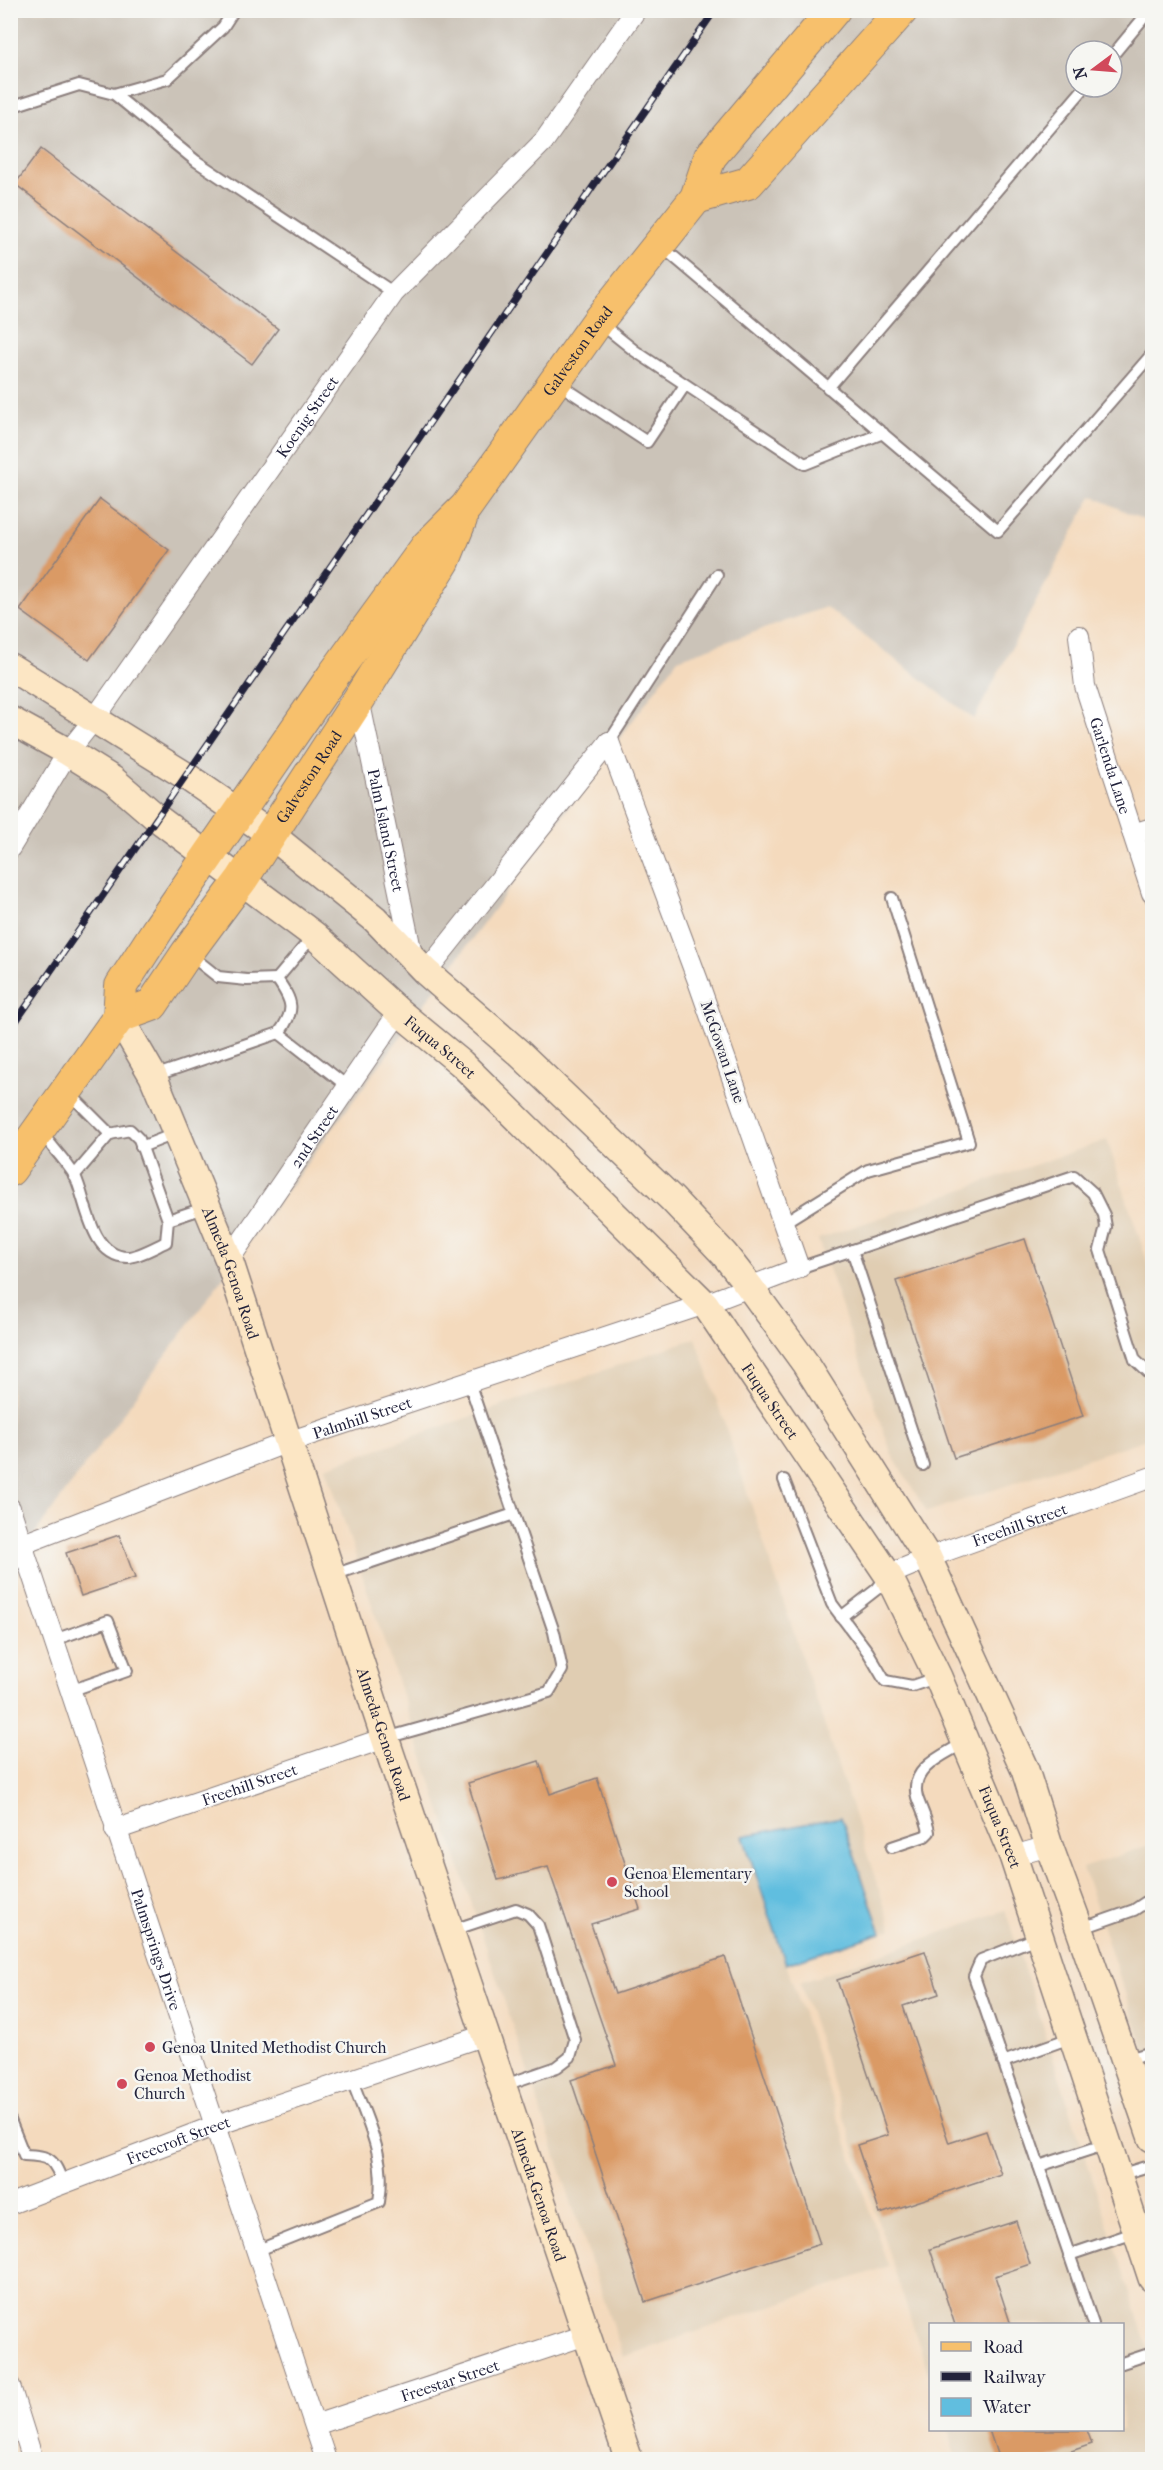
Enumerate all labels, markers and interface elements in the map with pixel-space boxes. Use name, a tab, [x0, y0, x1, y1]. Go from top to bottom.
north arrow	[1064, 39, 1124, 99]
text: N	[1069, 64, 1091, 81]
street label: Galveston Road	[538, 301, 616, 399]
street label: Koenig Street	[272, 372, 342, 461]
street label: Garlenda Lane	[1086, 715, 1135, 816]
street label: Galveston Road	[271, 727, 346, 827]
street label: Palm Island Street	[364, 767, 408, 894]
street label: McGowan Lane	[697, 998, 749, 1106]
street label: Fuqua Street	[401, 1011, 481, 1083]
street label: 2nd Street	[286, 1101, 342, 1171]
street label: Almeda-Genoa Road	[198, 1203, 264, 1342]
street label: Fuqua Street	[738, 1359, 803, 1443]
street label: Palmhill Street	[310, 1392, 414, 1443]
street label: Freehill Street	[970, 1499, 1070, 1550]
street label: Almeda-Genoa Road	[353, 1664, 415, 1804]
street label: Freehill Street	[199, 1759, 300, 1809]
street label: Fuqua Street	[975, 1782, 1026, 1871]
place label: Genoa Elementary School	[624, 1864, 753, 1901]
marker: Genoa Elementary School	[605, 1875, 619, 1889]
street label: Palmsprings Drive	[127, 1886, 186, 2013]
place label: Genoa United Methodist Church	[162, 2038, 386, 2057]
marker: Genoa United Methodist Church	[143, 2040, 157, 2054]
place label: Genoa Methodist Church	[134, 2066, 252, 2103]
marker: Genoa Methodist Church	[115, 2077, 129, 2091]
street label: Freecroft Street	[124, 2112, 233, 2168]
street label: Almeda-Genoa Road	[508, 2125, 571, 2264]
legend	[929, 2323, 1124, 2431]
text: Road	[983, 2337, 1023, 2358]
street label: Freestar Street	[398, 2355, 502, 2405]
text: Railway	[983, 2367, 1047, 2388]
text: Water	[982, 2397, 1031, 2418]

